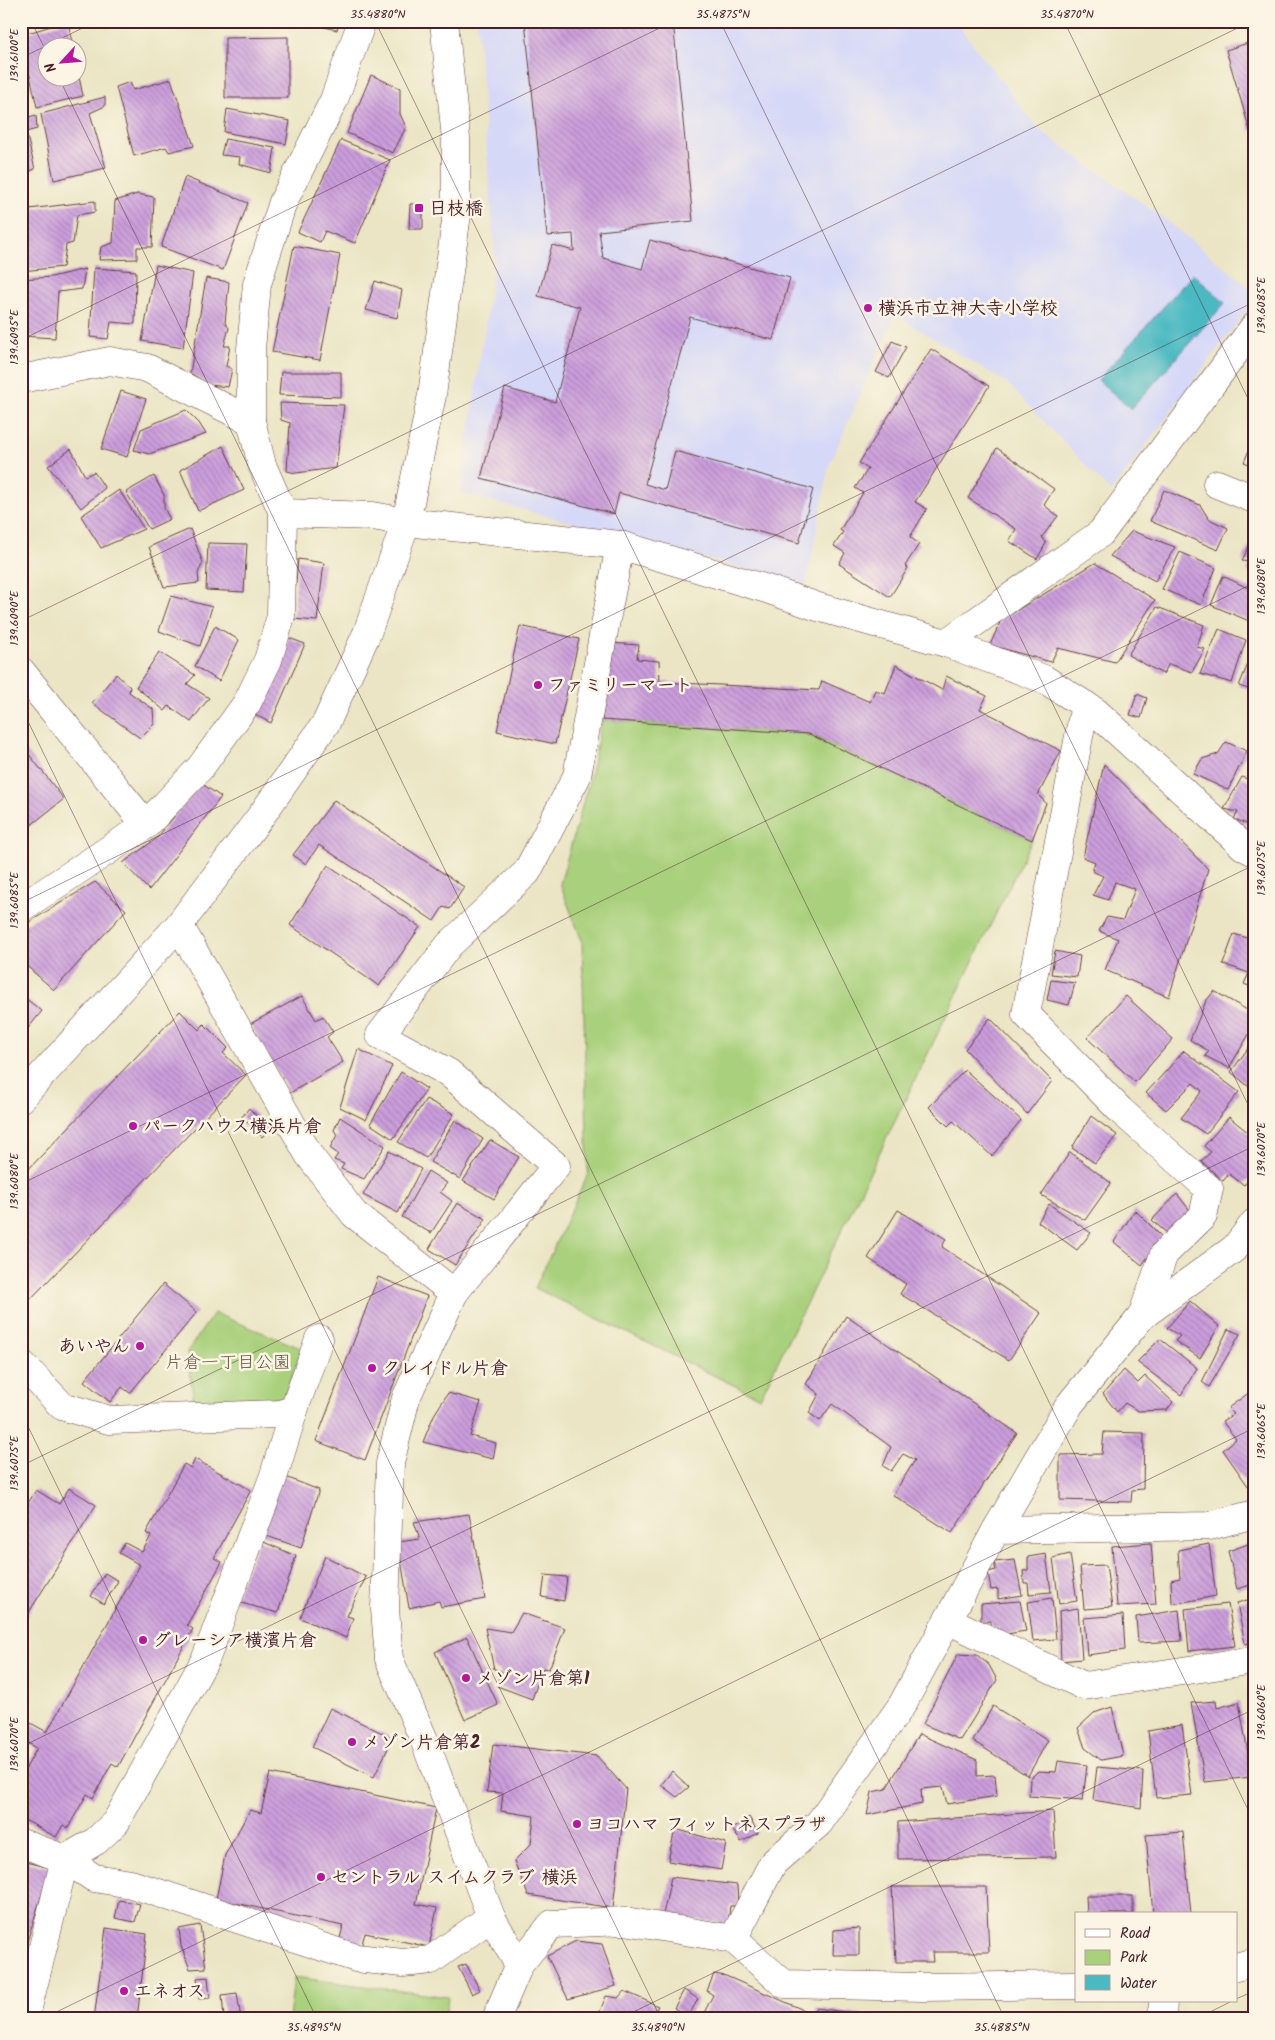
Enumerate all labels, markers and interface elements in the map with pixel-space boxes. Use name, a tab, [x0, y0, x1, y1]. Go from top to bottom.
text: 35.4880°N	[350, 5, 406, 24]
text: 35.4875°N	[696, 5, 750, 24]
text: 35.4870°N	[1040, 5, 1094, 24]
text: 139.6100°E	[5, 28, 24, 81]
north arrow	[38, 38, 88, 88]
text: N	[39, 58, 63, 76]
place label: 日枝橋	[429, 195, 483, 224]
marker: 日枝橋	[413, 202, 425, 214]
text: 139.6085°E	[1252, 276, 1271, 333]
place label: 横浜市立神大寺小学校	[878, 295, 1058, 324]
marker: 横浜市立神大寺小学校	[862, 302, 874, 314]
text: 139.6095°E	[5, 308, 24, 365]
text: 139.6080°E	[1252, 557, 1271, 614]
text: 139.6090°E	[5, 590, 24, 645]
place label: ファミリーマート	[548, 672, 693, 701]
marker: ファミリーマート	[532, 679, 544, 691]
text: 139.6075°E	[1252, 839, 1271, 896]
text: 139.6085°E	[5, 871, 24, 928]
place label: パークハウス横浜片倉	[143, 1113, 322, 1142]
marker: パークハウス横浜片倉	[127, 1120, 139, 1132]
text: 139.6070°E	[1252, 1121, 1271, 1176]
text: 139.6080°E	[5, 1152, 24, 1209]
place label: あいやん	[58, 1333, 130, 1362]
marker: あいやん	[134, 1340, 146, 1352]
park label: 片倉一丁目公園	[165, 1349, 291, 1378]
place label: クレイドル片倉	[382, 1355, 508, 1384]
marker: クレイドル片倉	[366, 1362, 378, 1374]
text: 139.6065°E	[1252, 1402, 1271, 1459]
text: 139.6075°E	[5, 1434, 24, 1491]
place label: グレーシア横濱片倉	[153, 1627, 316, 1656]
marker: グレーシア横濱片倉	[137, 1634, 149, 1646]
place label: メゾン片倉第1	[476, 1665, 590, 1694]
marker: メゾン片倉第1	[460, 1672, 472, 1684]
text: 139.6060°E	[1252, 1683, 1271, 1740]
text: 139.6070°E	[5, 1716, 24, 1771]
place label: メゾン片倉第2	[362, 1729, 481, 1758]
marker: メゾン片倉第2	[346, 1736, 358, 1748]
place label: ヨコハマ フィットネスプラザ	[587, 1811, 826, 1840]
marker: ヨコハマ フィットネスプラザ	[571, 1818, 583, 1830]
place label: セントラル スイムクラブ 横浜	[331, 1864, 577, 1893]
marker: セントラル スイムクラブ 横浜	[315, 1871, 327, 1883]
legend	[1075, 1912, 1238, 2002]
text: Road	[1120, 1922, 1151, 1946]
text: Park	[1120, 1946, 1148, 1970]
text: Water	[1120, 1972, 1157, 1996]
place label: エネオス	[134, 1978, 205, 2007]
marker: エネオス	[118, 1985, 130, 1997]
text: 35.4895°N	[287, 2018, 341, 2037]
text: 35.4890°N	[631, 2018, 685, 2037]
text: 35.4885°N	[974, 2018, 1030, 2037]

